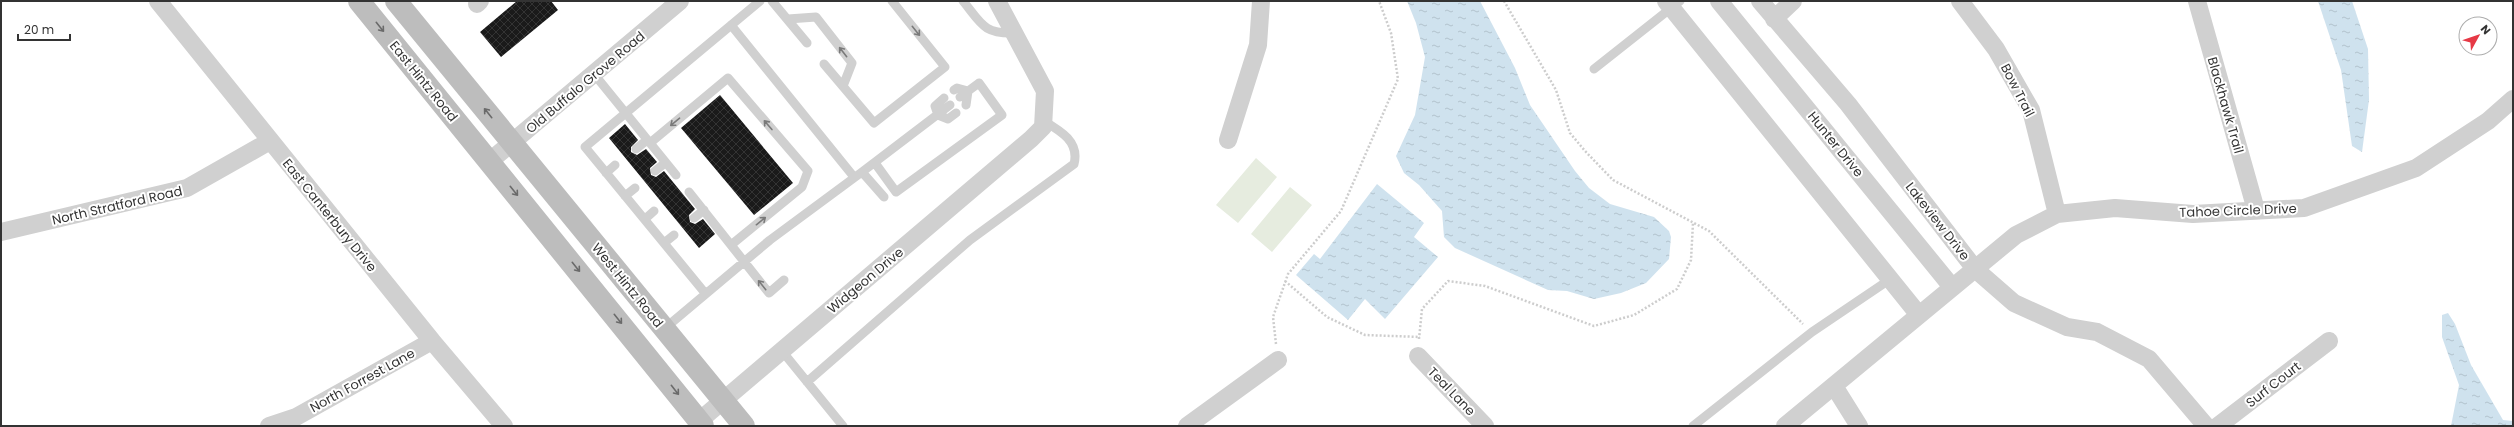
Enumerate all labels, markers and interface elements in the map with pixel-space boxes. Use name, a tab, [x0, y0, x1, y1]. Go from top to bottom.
scale bar	[18, 16, 70, 42]
north arrow	[2458, 16, 2498, 56]
text: 20 m	[24, 21, 54, 38]
one-way arrow	[375, 21, 384, 32]
text: N	[2477, 21, 2494, 38]
one-way arrow	[912, 26, 921, 37]
street label: Old Buffalo Grove Road	[522, 27, 649, 138]
street label: East Hintz Road	[385, 37, 462, 126]
one-way arrow	[839, 46, 847, 57]
street label: Blackhawk Trail	[2203, 55, 2248, 156]
street label: Bow Trail	[1996, 60, 2039, 120]
one-way arrow	[483, 108, 492, 119]
street label: Hunter Drive	[1803, 108, 1868, 181]
one-way arrow	[670, 117, 681, 126]
one-way arrow	[764, 121, 773, 131]
street label: East Canterbury Drive	[278, 155, 381, 276]
street label: Lakeview Drive	[1901, 178, 1974, 264]
street label: North Stratford Road	[50, 181, 184, 230]
one-way arrow	[510, 186, 519, 197]
street label: Tahoe Circle Drive	[2179, 199, 2297, 222]
one-way arrow	[756, 216, 767, 225]
street label: West Hintz Road	[587, 239, 668, 332]
street label: Widgeon Drive	[823, 243, 908, 318]
one-way arrow	[571, 261, 580, 272]
one-way arrow	[758, 279, 767, 290]
one-way arrow	[614, 313, 623, 324]
street label: North Forrest Lane	[306, 344, 418, 417]
street label: Surf Court	[2242, 357, 2305, 412]
street label: Teal Lane	[1424, 363, 1480, 420]
one-way arrow	[671, 385, 679, 396]

